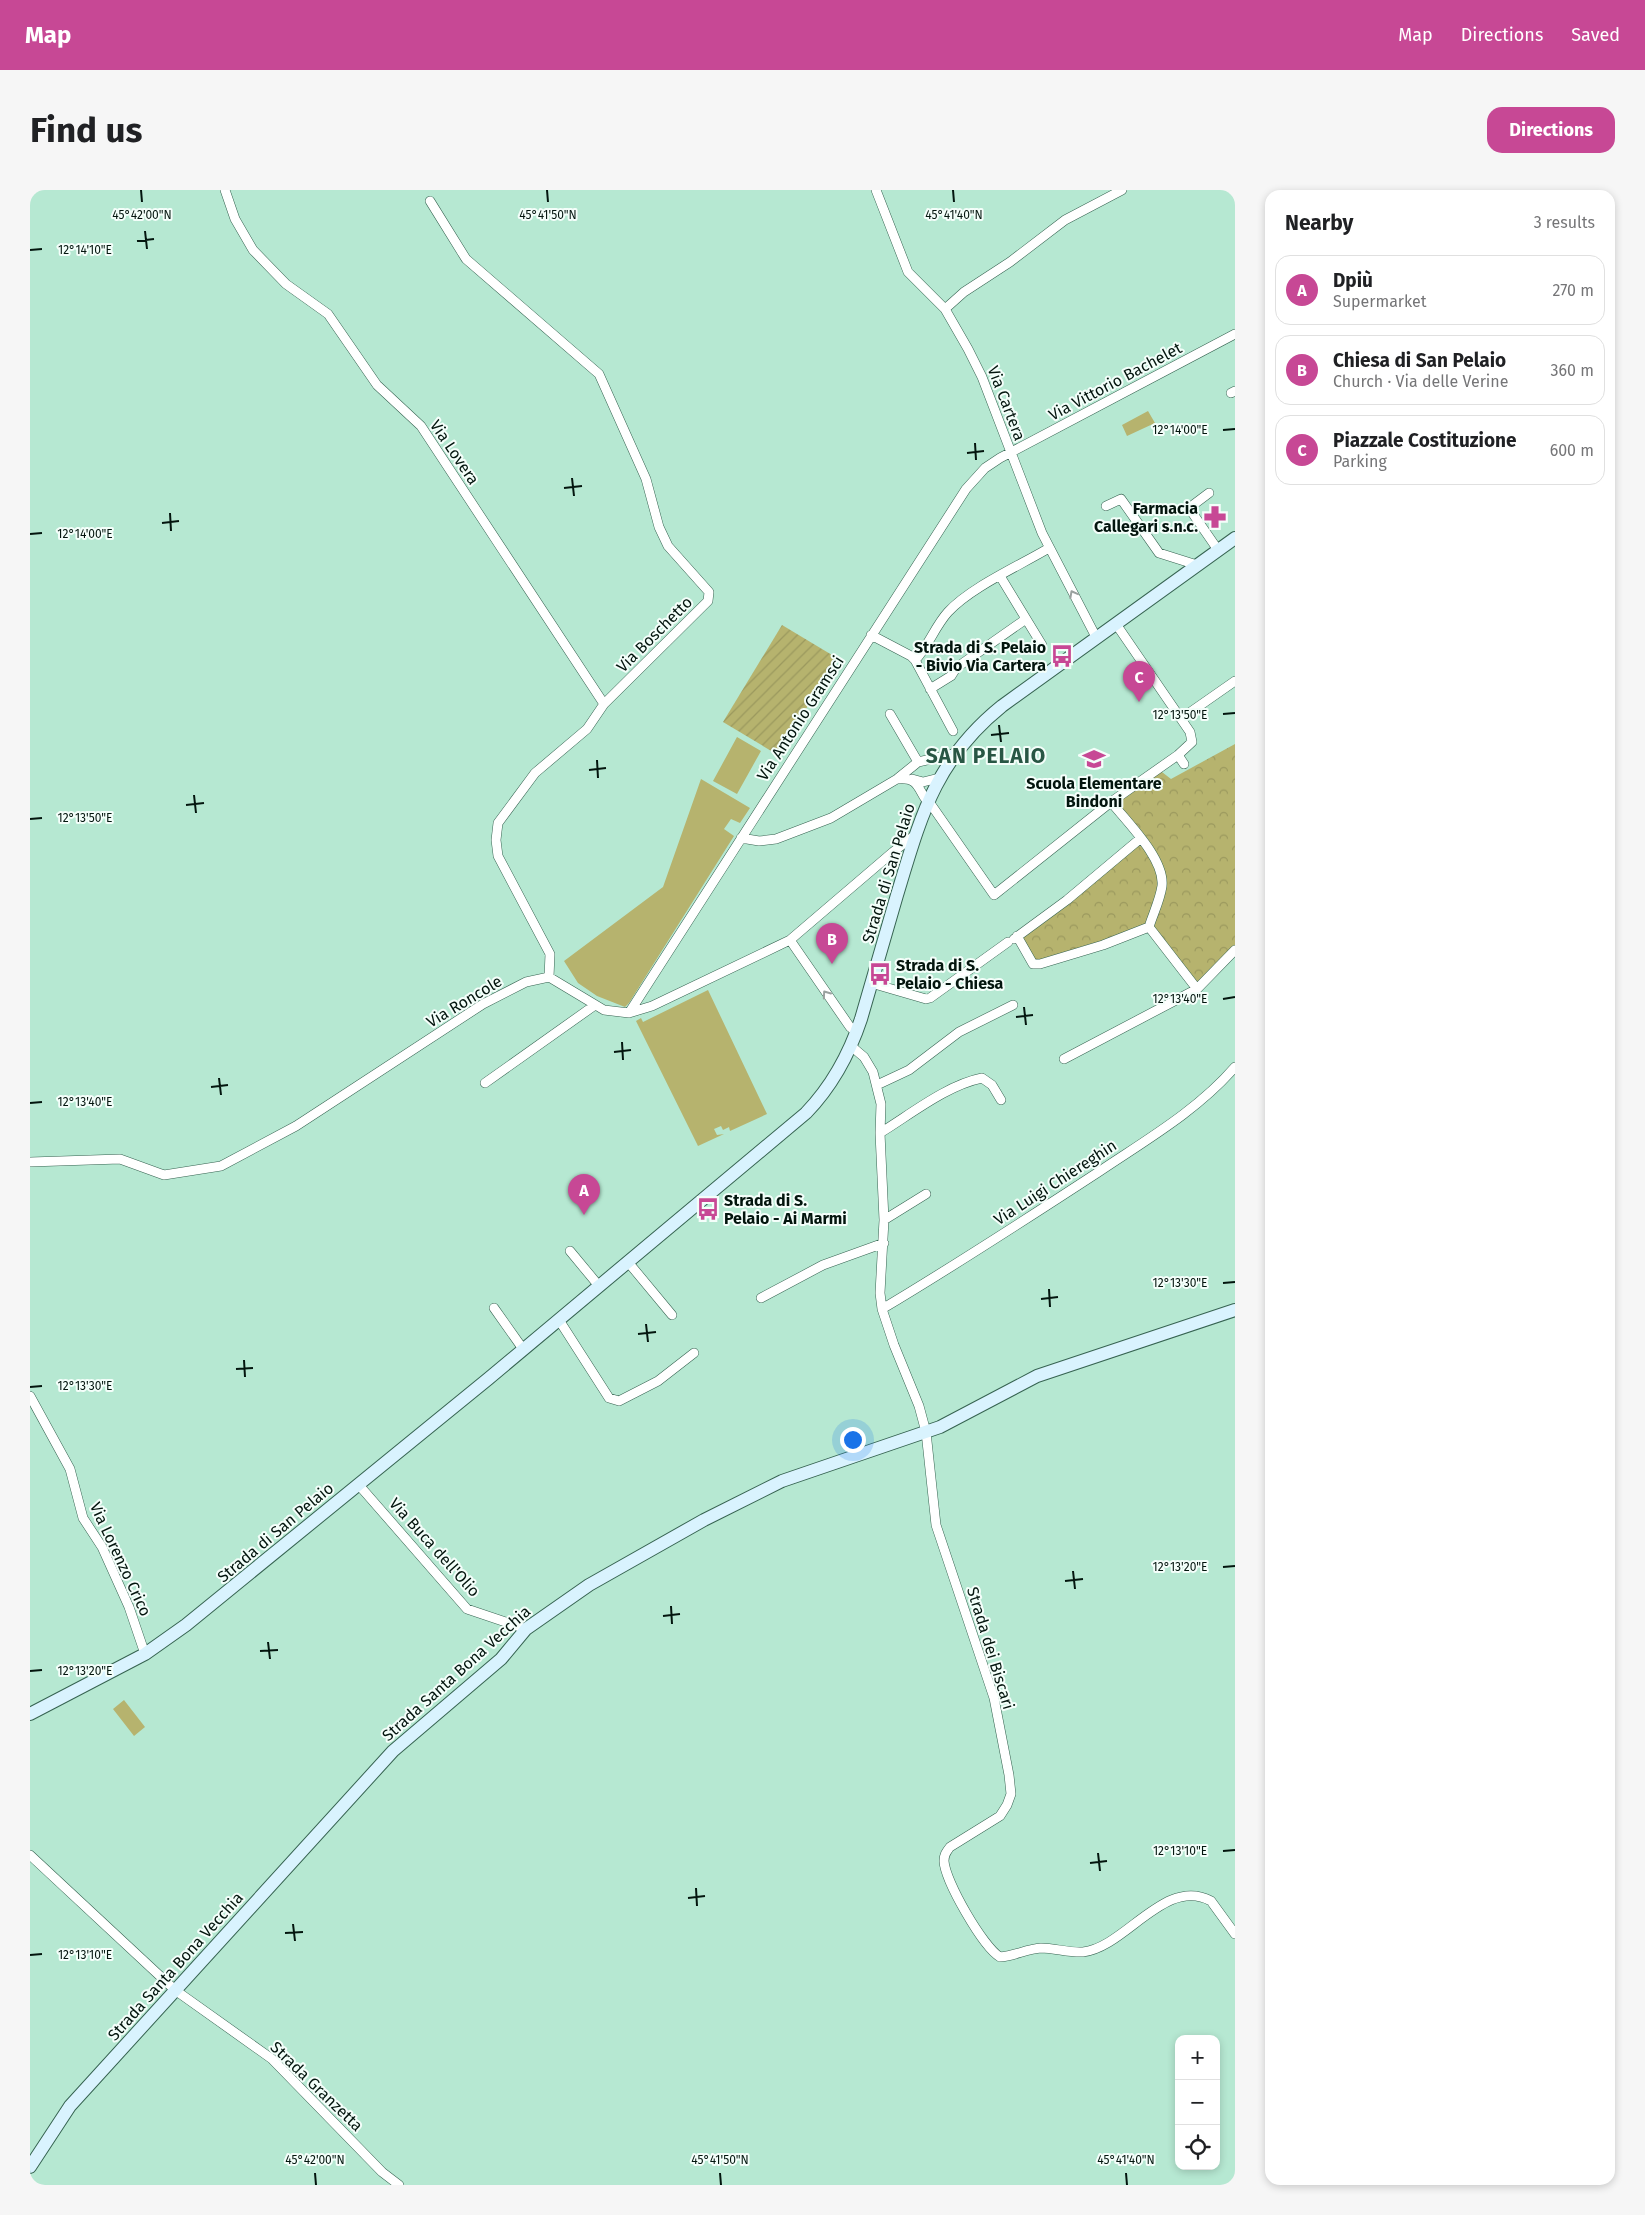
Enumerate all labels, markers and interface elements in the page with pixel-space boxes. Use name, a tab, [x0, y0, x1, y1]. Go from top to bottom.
text: Map	[25, 21, 71, 49]
text: Map	[1398, 24, 1433, 46]
text: Directions	[1461, 24, 1543, 46]
text: Saved	[1571, 24, 1620, 46]
button: Directions	[1487, 107, 1615, 153]
text: Find us	[30, 109, 142, 151]
text: 45°42'00"N	[112, 208, 172, 222]
text: 45°41'50"N	[519, 208, 577, 222]
text: 45°41'40"N	[925, 208, 983, 222]
text: Nearby	[1285, 210, 1353, 236]
text: 3 results	[1534, 213, 1595, 232]
text: 12°14'10"E	[58, 243, 112, 257]
text: Dpiù	[1333, 269, 1373, 292]
text: A	[1297, 281, 1307, 300]
text: 270 m	[1552, 281, 1594, 300]
text: Supermarket	[1333, 292, 1427, 311]
street label: Via Vittorio Bachelet	[1045, 338, 1185, 425]
text: Chiesa di San Pelaio	[1333, 349, 1506, 372]
text: B	[1297, 361, 1307, 380]
text: 360 m	[1551, 361, 1594, 380]
street label: Via Cartera	[984, 363, 1029, 443]
text: Church · Via delle Verine	[1333, 372, 1508, 391]
street label: Via Lovera	[426, 416, 483, 488]
text: 12°14'00"E	[1152, 423, 1208, 437]
text: Piazzale Costituzione	[1333, 429, 1516, 452]
text: C	[1297, 441, 1307, 460]
text: 600 m	[1550, 441, 1594, 460]
text: Parking	[1333, 452, 1387, 471]
place label: Farmacia Callegari s.n.c.	[1094, 499, 1198, 536]
pharmacy icon: Farmacia Callegari s.n.c.	[1202, 504, 1228, 530]
text: 12°14'00"E	[57, 527, 113, 541]
one-way arrow	[1069, 590, 1079, 599]
street label: Via Boschetto	[613, 593, 696, 676]
place label: Strada di S. Pelaio - Bivio Via Cartera	[914, 638, 1046, 675]
bus stop icon: Strada di S. Pelaio - Bivio Via Cartera	[1049, 643, 1075, 669]
street label: Via Antonio Gramsci	[753, 652, 848, 784]
pin: C	[1123, 661, 1155, 702]
text: 12°13'50"E	[1152, 708, 1208, 722]
district label: SAN PELAIO	[926, 743, 1046, 769]
school or university icon: Scuola Elementare Bindoni	[1081, 746, 1107, 772]
place label: Scuola Elementare Bindoni	[1026, 774, 1162, 811]
street label: Strada di San Pelaio	[858, 801, 919, 945]
text: 12°13'50"E	[57, 811, 113, 825]
pin: B	[816, 923, 848, 964]
place label: Strada di S. Pelaio - Chiesa	[896, 956, 1004, 993]
bus stop icon: Strada di S. Pelaio - Chiesa	[867, 961, 893, 987]
street label: Via Roncole	[423, 972, 505, 1031]
one-way arrow	[823, 990, 832, 1000]
text: 12°13'40"E	[1153, 992, 1207, 1006]
text: 12°13'40"E	[58, 1095, 112, 1109]
street label: Via Luigi Chiereghin	[990, 1136, 1120, 1229]
pin: A	[568, 1174, 600, 1215]
place label: Strada di S. Pelaio - Ai Marmi	[724, 1191, 847, 1228]
bus stop icon: Strada di S. Pelaio - Ai Marmi	[695, 1196, 721, 1222]
text: 12°13'30"E	[1153, 1276, 1208, 1290]
text: 12°13'30"E	[58, 1379, 113, 1393]
your location	[840, 1427, 866, 1453]
street label: Strada di San Pelaio	[214, 1478, 337, 1586]
street label: Via Buca dell'Olio	[385, 1494, 484, 1601]
street label: Via Lorenzo Crico	[86, 1499, 155, 1619]
text: 12°13'20"E	[1153, 1560, 1207, 1574]
street label: Strada dei Biscari	[963, 1585, 1018, 1712]
street label: Strada Santa Bona Vecchia	[378, 1602, 534, 1745]
text: 12°13'20"E	[58, 1664, 112, 1678]
text: 12°13'10"E	[1153, 1844, 1207, 1858]
street label: Strada Santa Bona Vecchia	[104, 1888, 247, 2044]
text: 12°13'10"E	[58, 1948, 112, 1962]
map controls	[1175, 2035, 1220, 2170]
button: +	[1175, 2035, 1220, 2080]
street label: Strada Granzetta	[267, 2038, 367, 2135]
button: −	[1175, 2080, 1220, 2125]
button: locate	[1175, 2125, 1220, 2170]
text: 45°42'00"N	[285, 2153, 345, 2167]
text: 45°41'50"N	[691, 2153, 749, 2167]
text: 45°41'40"N	[1097, 2153, 1155, 2167]

